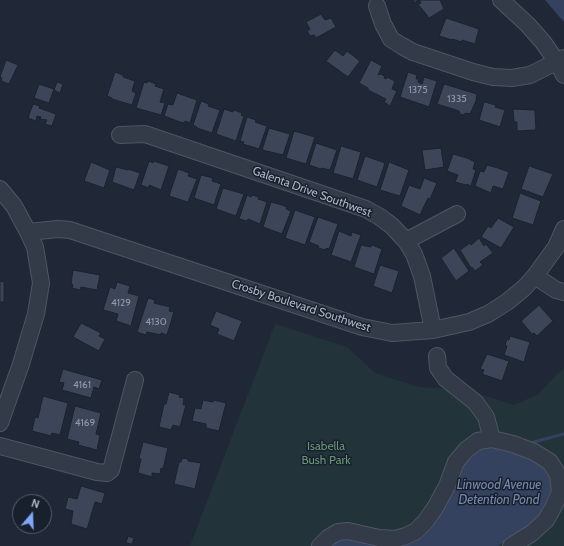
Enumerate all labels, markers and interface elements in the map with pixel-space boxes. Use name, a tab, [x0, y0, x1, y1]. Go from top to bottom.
house number: 1375	[408, 84, 428, 96]
house number: 1335	[447, 93, 467, 105]
street label: Galenta Drive Southwest	[251, 164, 373, 220]
street label: Crosby Boulevard Southwest	[230, 277, 372, 335]
house number: 4129	[111, 297, 131, 309]
house number: 4130	[145, 316, 167, 328]
house number: 4161	[73, 379, 91, 391]
house number: 4169	[75, 417, 95, 429]
park label: Isabella Bush Park	[301, 439, 351, 467]
water label: Linwood Avenue Detention Pond	[457, 477, 541, 508]
north arrow	[12, 494, 52, 534]
text: N	[30, 496, 42, 511]

